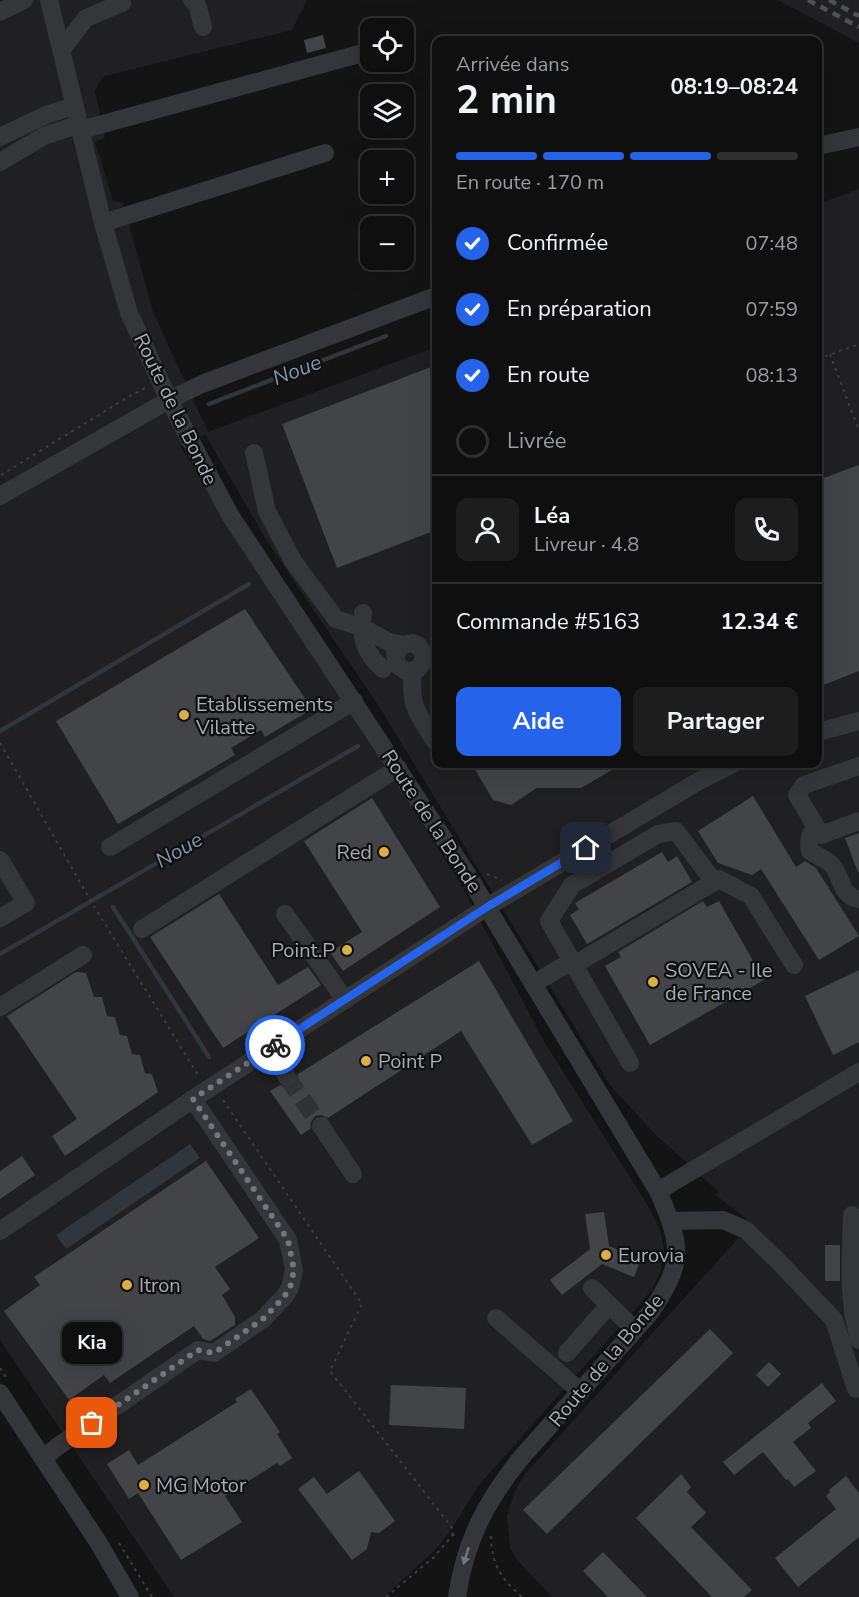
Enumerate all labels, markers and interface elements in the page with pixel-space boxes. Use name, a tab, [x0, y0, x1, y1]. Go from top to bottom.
map controls	[360, 18, 414, 270]
button: locate	[360, 18, 414, 72]
text: Arrivée dans	[456, 51, 569, 78]
text: 08:19–08:24	[670, 72, 798, 102]
text: 2 min	[456, 74, 557, 127]
button: layers	[360, 84, 414, 138]
button: +	[360, 150, 414, 204]
text: En route · 170 m	[456, 169, 604, 196]
button: −	[360, 216, 414, 270]
icon: check	[456, 227, 489, 260]
text: Confirmée	[507, 228, 608, 258]
text: 07:48	[745, 230, 798, 257]
icon: check	[456, 293, 489, 326]
text: En préparation	[507, 294, 652, 324]
text: 07:59	[745, 296, 798, 323]
street label: Route de la Bonde	[127, 329, 224, 490]
water label: Noue	[269, 348, 325, 392]
icon: check	[456, 359, 489, 392]
text: En route	[507, 360, 590, 390]
text: 08:13	[745, 362, 798, 389]
text: Livrée	[507, 426, 567, 456]
button: person	[456, 498, 519, 561]
button: phone	[735, 498, 798, 561]
text: Léa	[534, 501, 570, 531]
text: Livreur · 4.8	[534, 531, 639, 558]
text: Commande #5163	[456, 607, 640, 637]
text: 12.34 €	[721, 607, 798, 637]
button: Aide	[456, 687, 621, 756]
button: Partager	[633, 687, 798, 756]
place label: Etablissements Vilatte	[195, 691, 333, 741]
marker: Etablissements Vilatte	[177, 708, 191, 722]
street label: Route de la Bonde	[375, 744, 488, 898]
pin	[560, 822, 611, 873]
water label: Noue	[150, 825, 208, 875]
icon: home	[569, 831, 602, 864]
place label: Red	[337, 839, 372, 866]
marker: Red	[377, 845, 391, 859]
place label: Point.P	[271, 937, 335, 964]
marker: Point.P	[340, 943, 354, 957]
place label: SOVEA - Ile de France	[665, 957, 772, 1007]
marker: SOVEA - Ile de France	[646, 975, 660, 989]
courier	[245, 1015, 305, 1075]
icon: bike	[259, 1029, 292, 1062]
place label: Point P	[378, 1048, 442, 1075]
marker: Point P	[359, 1054, 373, 1068]
place label: Eurovia	[618, 1242, 684, 1269]
marker: Eurovia	[599, 1248, 613, 1262]
place label: Itron	[139, 1272, 181, 1299]
marker: Itron	[120, 1278, 134, 1292]
street label: Route de la Bonde	[543, 1288, 670, 1432]
callout: Kia	[62, 1321, 122, 1363]
text: Kia	[77, 1329, 107, 1356]
pin	[66, 1397, 117, 1448]
icon: bag	[75, 1406, 108, 1439]
place label: MG Motor	[156, 1472, 246, 1499]
marker: MG Motor	[137, 1478, 151, 1492]
one-way arrow	[460, 1547, 470, 1565]

